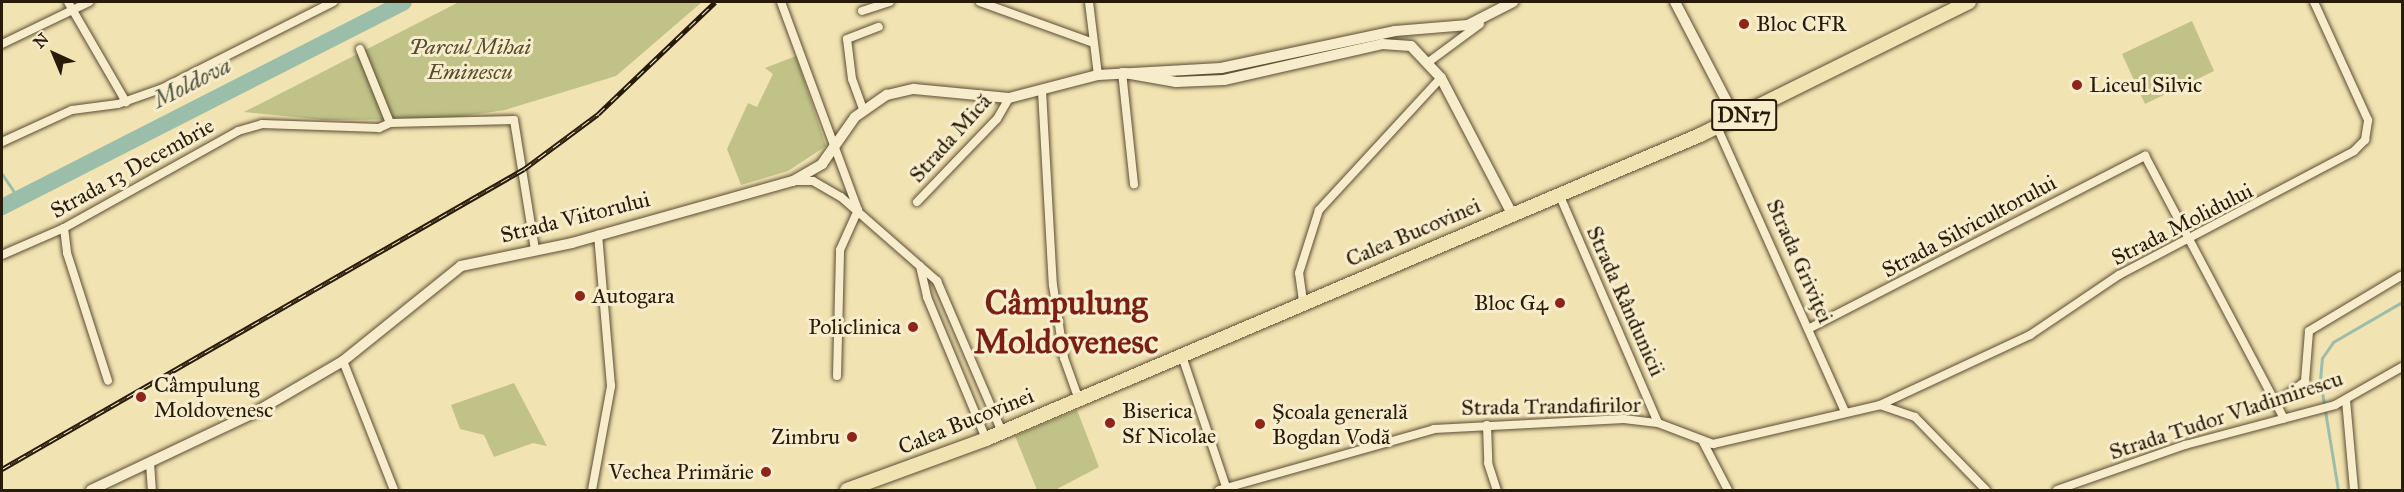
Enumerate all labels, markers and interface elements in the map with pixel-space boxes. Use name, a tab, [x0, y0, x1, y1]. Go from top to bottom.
place label: Bloc CFR	[1756, 11, 1847, 37]
marker: Bloc CFR	[1737, 17, 1751, 31]
north arrow	[24, 24, 84, 84]
text: N	[30, 29, 53, 52]
park label: Parcul Mihai Eminescu	[409, 33, 531, 84]
water label: Moldova	[148, 51, 236, 115]
place label: Liceul Silvic	[2089, 72, 2202, 98]
marker: Liceul Silvic	[2070, 78, 2084, 92]
street label: Strada Mică	[903, 88, 997, 188]
road number: DN17	[1711, 97, 1777, 133]
street label: Strada 13 Decembrie	[46, 112, 218, 224]
street label: Strada Silvicultorului	[1877, 169, 2061, 283]
street label: Strada Molidului	[2107, 177, 2257, 271]
street label: Strada Viitorului	[498, 186, 652, 248]
street label: Calea Bucovinei	[1342, 192, 1484, 272]
street label: Strada Griviței	[1761, 195, 1839, 327]
street label: Strada Rândunicii	[1581, 222, 1671, 380]
district label: Câmpulung Moldovenesc	[974, 282, 1158, 362]
place label: Autogara	[592, 283, 674, 309]
marker: Autogara	[573, 289, 587, 303]
place label: Bloc G4	[1474, 290, 1548, 316]
marker: Bloc G4	[1553, 296, 1567, 310]
place label: Policlinica	[808, 314, 901, 340]
marker: Policlinica	[906, 320, 920, 334]
street label: Strada Tudor Vladimirescu	[2106, 365, 2346, 465]
place label: Câmpulung Moldovenesc	[154, 371, 273, 422]
street label: Calea Bucovinei	[894, 382, 1038, 460]
marker: Câmpulung Moldovenesc	[132, 388, 150, 406]
street label: Strada Trandafirilor	[1461, 391, 1641, 421]
place label: Biserica Sf Nicolae	[1122, 397, 1216, 448]
place label: Școala generală Bogdan Vodă	[1272, 398, 1408, 450]
marker: Biserica Sf Nicolae	[1103, 416, 1117, 430]
marker: Școala generală Bogdan Vodă	[1253, 417, 1267, 431]
place label: Zimbru	[771, 424, 840, 450]
marker: Zimbru	[845, 430, 859, 444]
place label: Vechea Primărie	[609, 459, 754, 485]
marker: Vechea Primărie	[759, 465, 773, 479]

